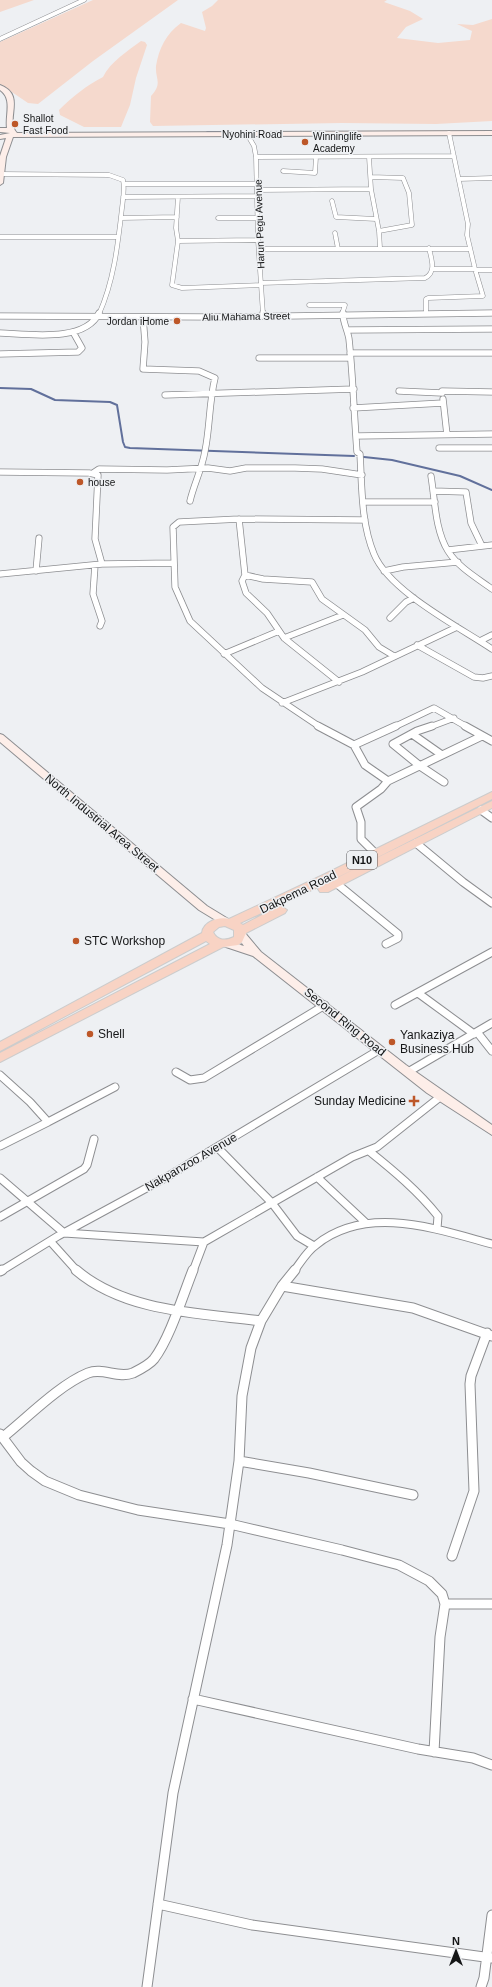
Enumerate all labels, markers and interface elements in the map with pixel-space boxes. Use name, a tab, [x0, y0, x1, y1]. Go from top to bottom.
place label: Shallot Fast Food	[23, 113, 68, 136]
marker: Shallot Fast Food	[10, 119, 20, 129]
street label: Nyohini Road	[222, 129, 282, 140]
place label: Winninglife Academy	[313, 131, 362, 154]
marker: Winninglife Academy	[300, 137, 310, 147]
street label: Harun Pegu Avenue	[252, 179, 267, 269]
street label: Aliu Mahama Street	[202, 310, 290, 323]
place label: Jordan iHome	[107, 316, 169, 327]
marker: Jordan iHome	[172, 316, 182, 326]
marker: house	[75, 477, 85, 487]
place label: house	[88, 477, 116, 488]
street label: North Industrial Area Street	[42, 771, 162, 875]
road number: N10	[347, 851, 377, 869]
street label: Dakpema Road	[257, 867, 339, 917]
place label: STC Workshop	[84, 934, 165, 948]
marker: STC Workshop	[71, 936, 81, 946]
street label: Second Ring Road	[301, 985, 389, 1059]
place label: Shell	[98, 1027, 125, 1041]
place label: Yankaziya Business Hub	[400, 1028, 474, 1056]
marker: Shell	[85, 1029, 95, 1039]
marker: Yankaziya Business Hub	[387, 1037, 397, 1047]
place label: Sunday Medicine	[314, 1094, 406, 1108]
marker: Sunday Medicine	[409, 1096, 419, 1106]
street label: Nakpanzoo Avenue	[143, 1130, 240, 1194]
north arrow	[436, 1931, 476, 1971]
text: N	[452, 1935, 460, 1947]

